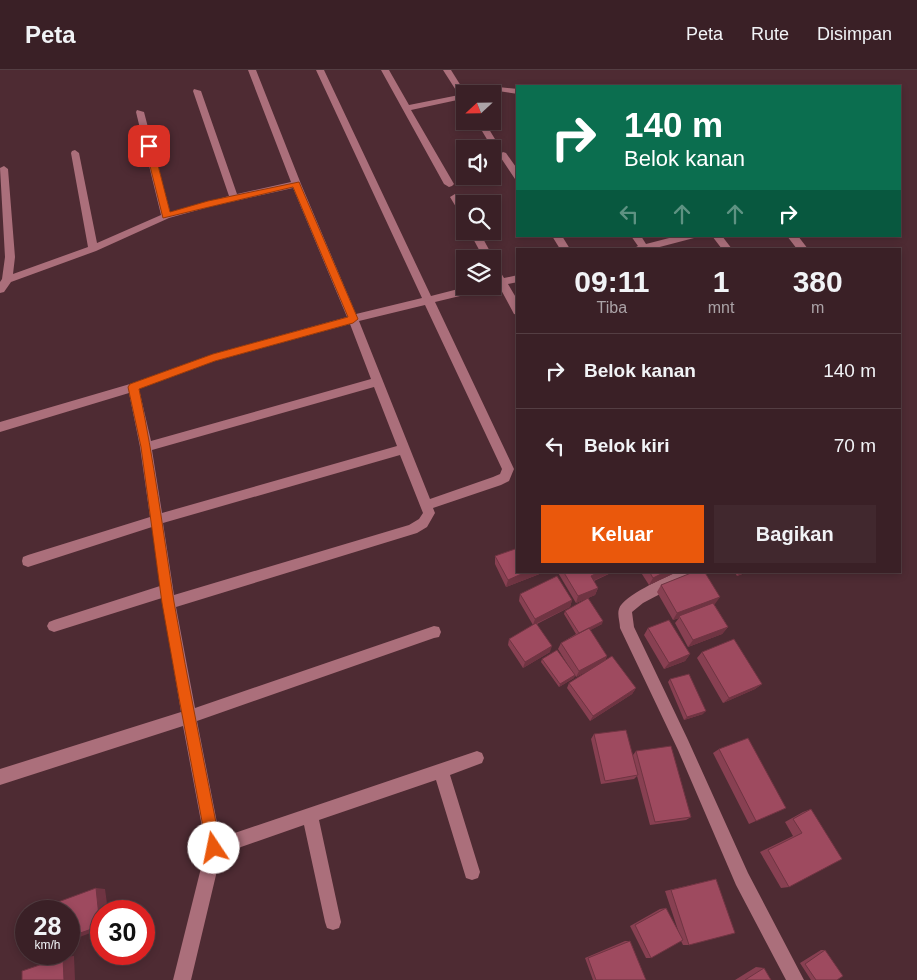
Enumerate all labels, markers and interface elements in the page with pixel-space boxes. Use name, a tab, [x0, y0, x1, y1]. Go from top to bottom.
text: Peta	[25, 21, 76, 48]
text: Peta	[686, 24, 723, 44]
text: Rute	[751, 24, 789, 44]
text: Disimpan	[817, 24, 892, 44]
north arrow	[456, 85, 501, 130]
map controls	[456, 85, 501, 295]
icon: right	[541, 105, 606, 170]
text: 140 m	[624, 105, 723, 144]
pin	[128, 125, 170, 167]
icon: arrive	[135, 132, 163, 160]
button: sound	[456, 140, 501, 185]
text: Belok kanan	[624, 146, 745, 171]
button: search	[456, 195, 501, 240]
icon: left	[615, 200, 643, 228]
icon: ahead	[668, 200, 696, 228]
icon: ahead	[721, 200, 749, 228]
icon: right	[774, 200, 802, 228]
button: layers	[456, 250, 501, 295]
text: 09:11	[574, 265, 649, 298]
text: 1	[713, 265, 729, 298]
text: 380	[793, 265, 843, 298]
text: Tiba	[597, 299, 627, 316]
text: mnt	[708, 299, 734, 316]
text: m	[811, 299, 824, 316]
icon: right	[541, 357, 569, 385]
text: Belok kanan	[584, 360, 696, 381]
text: 140 m	[823, 360, 876, 381]
icon: left	[541, 432, 569, 460]
text: Belok kiri	[584, 435, 670, 456]
text: 70 m	[834, 435, 876, 456]
button: Keluar	[541, 505, 704, 563]
button: Bagikan	[714, 505, 876, 563]
position arrow	[187, 821, 239, 873]
speed limit sign: 30	[90, 900, 155, 965]
text: 28	[34, 912, 61, 940]
text: km/h	[34, 938, 61, 952]

